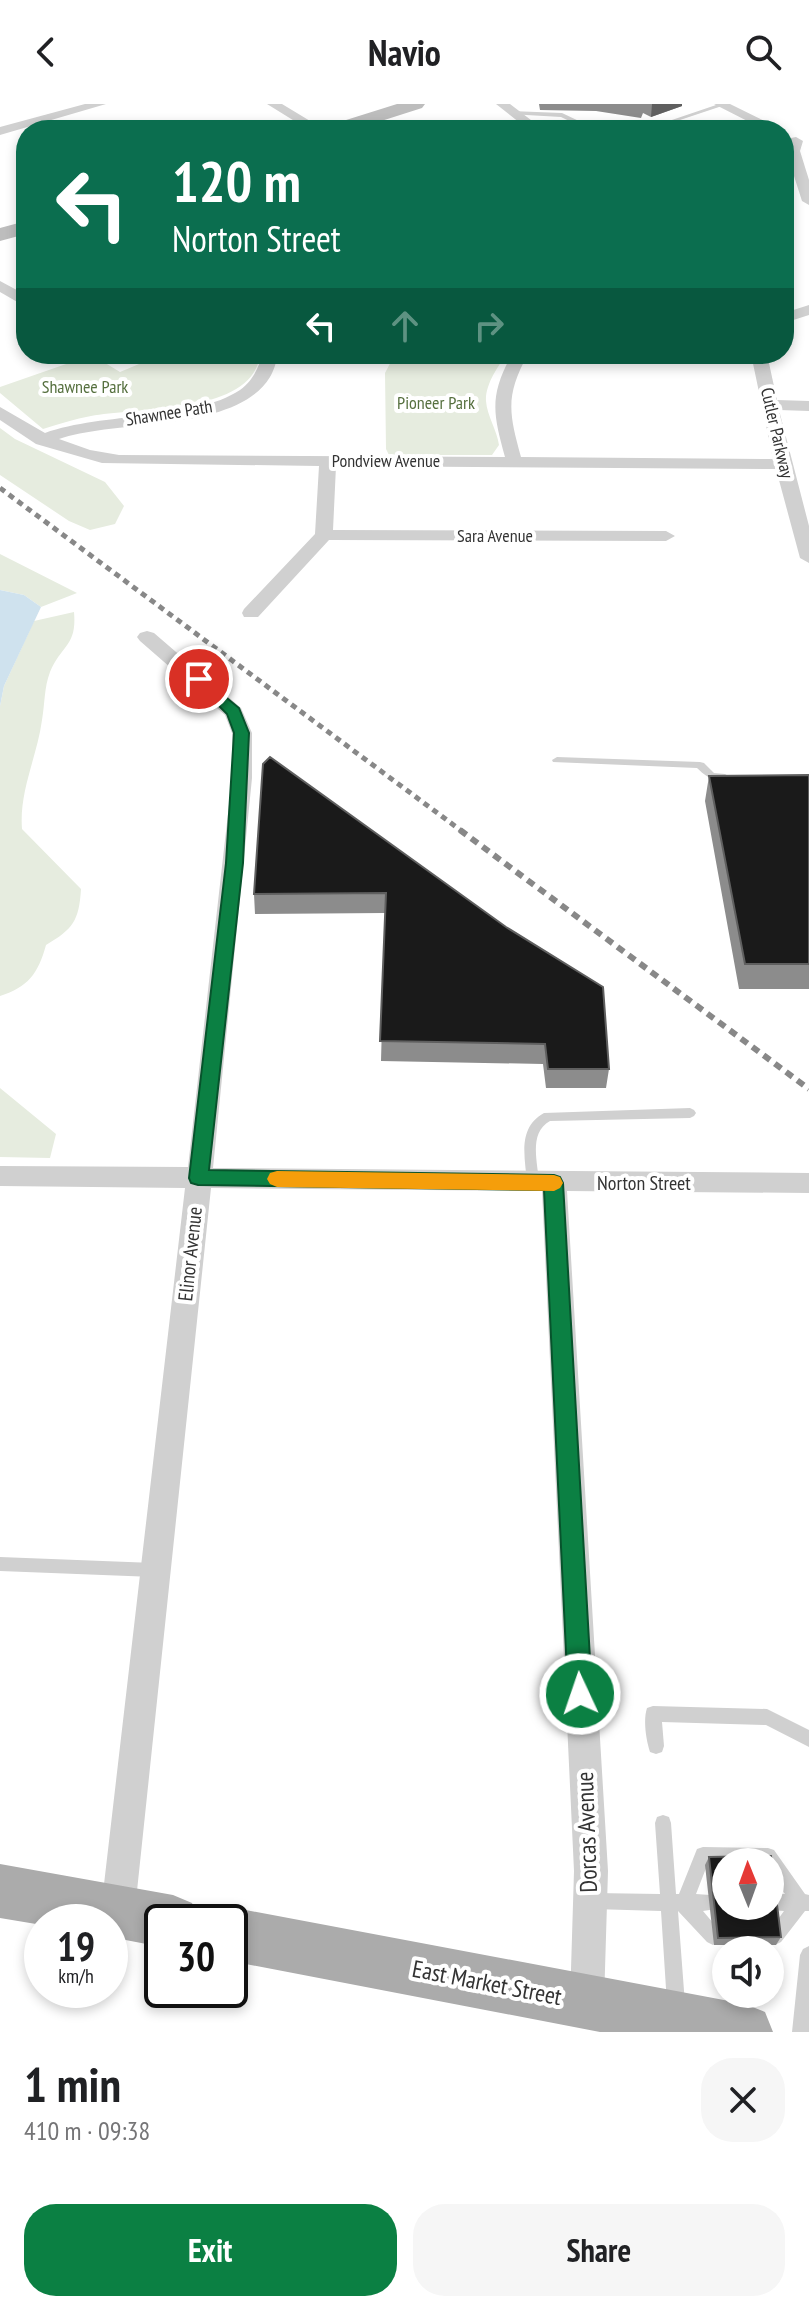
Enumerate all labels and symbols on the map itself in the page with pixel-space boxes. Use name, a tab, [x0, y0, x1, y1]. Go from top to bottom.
park label: Shawnee Park	[42, 375, 128, 398]
street label: Cutler Parkway	[756, 385, 799, 481]
park label: Pioneer Park	[397, 391, 475, 414]
street label: Shawnee Path	[124, 394, 214, 431]
street label: Pondview Avenue	[332, 449, 440, 472]
street label: Sara Avenue	[457, 524, 533, 547]
pin	[165, 645, 233, 713]
street label: Norton Street	[597, 1170, 691, 1196]
street label: Elinor Avenue	[172, 1206, 208, 1302]
position arrow	[538, 1652, 622, 1736]
street label: Dorcas Avenue	[569, 1771, 604, 1893]
north arrow	[712, 1848, 784, 1920]
speed limit sign: 30	[144, 1904, 248, 2008]
street label: East Market Street	[410, 1953, 565, 2012]

